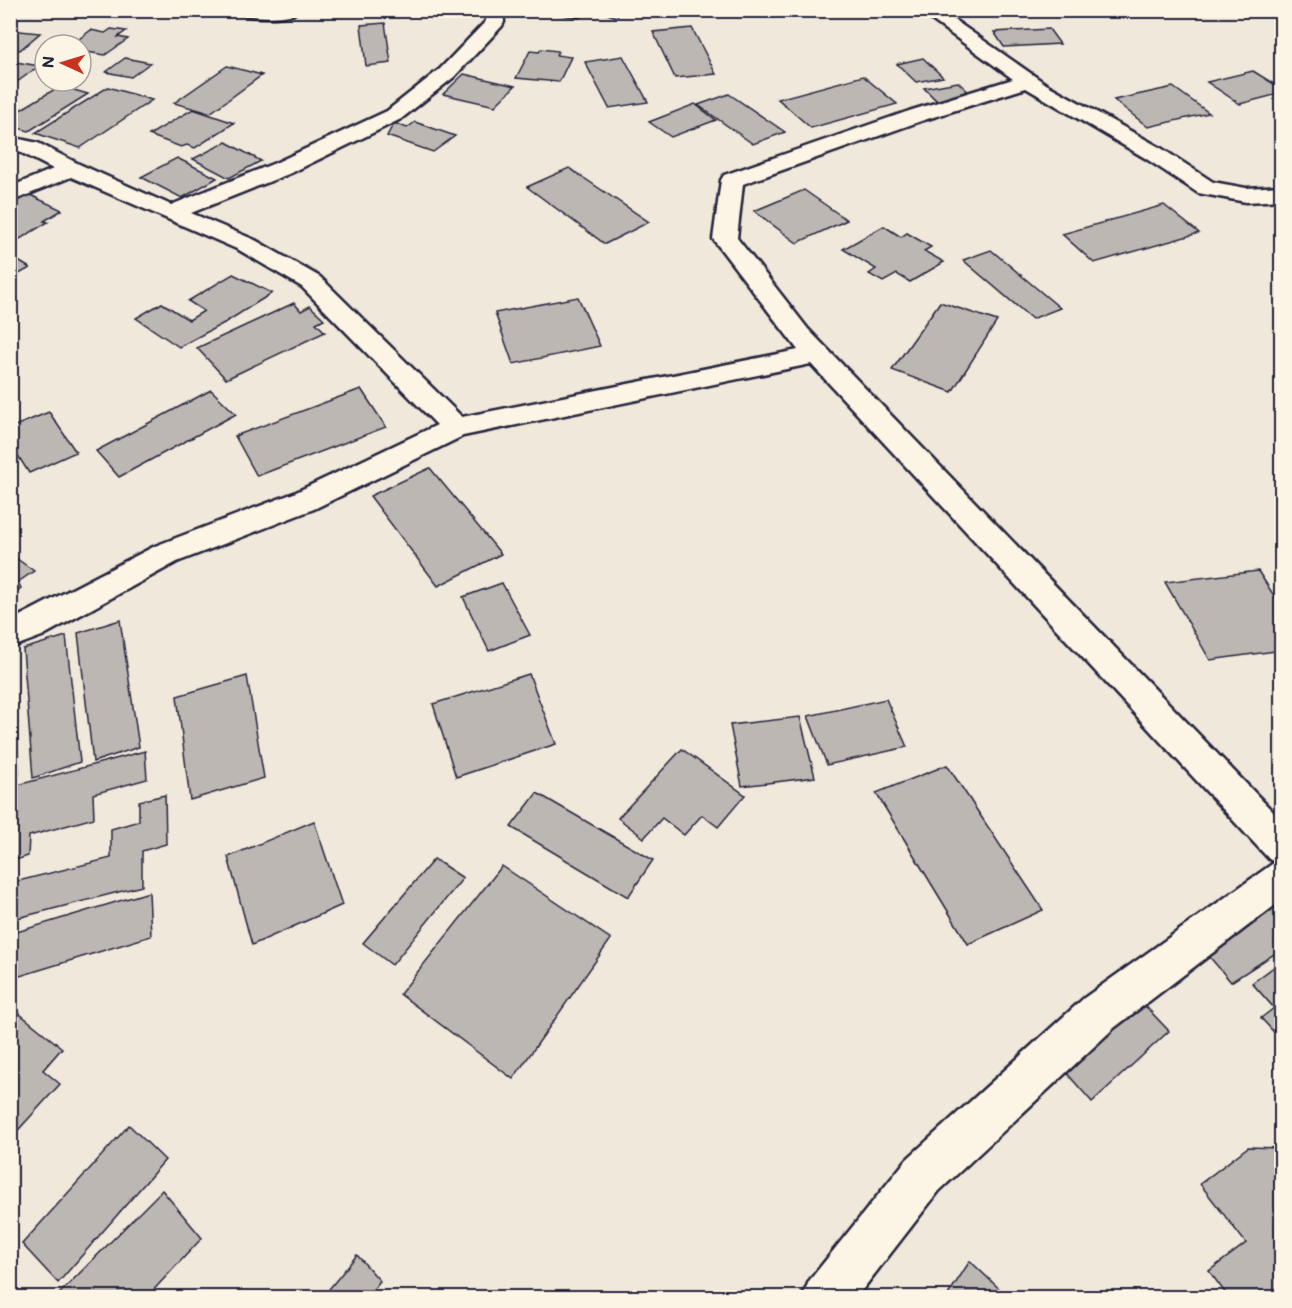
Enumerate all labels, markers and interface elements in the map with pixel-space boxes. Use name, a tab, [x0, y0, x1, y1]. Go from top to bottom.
north arrow	[33, 33, 93, 93]
text: N	[37, 55, 58, 69]

